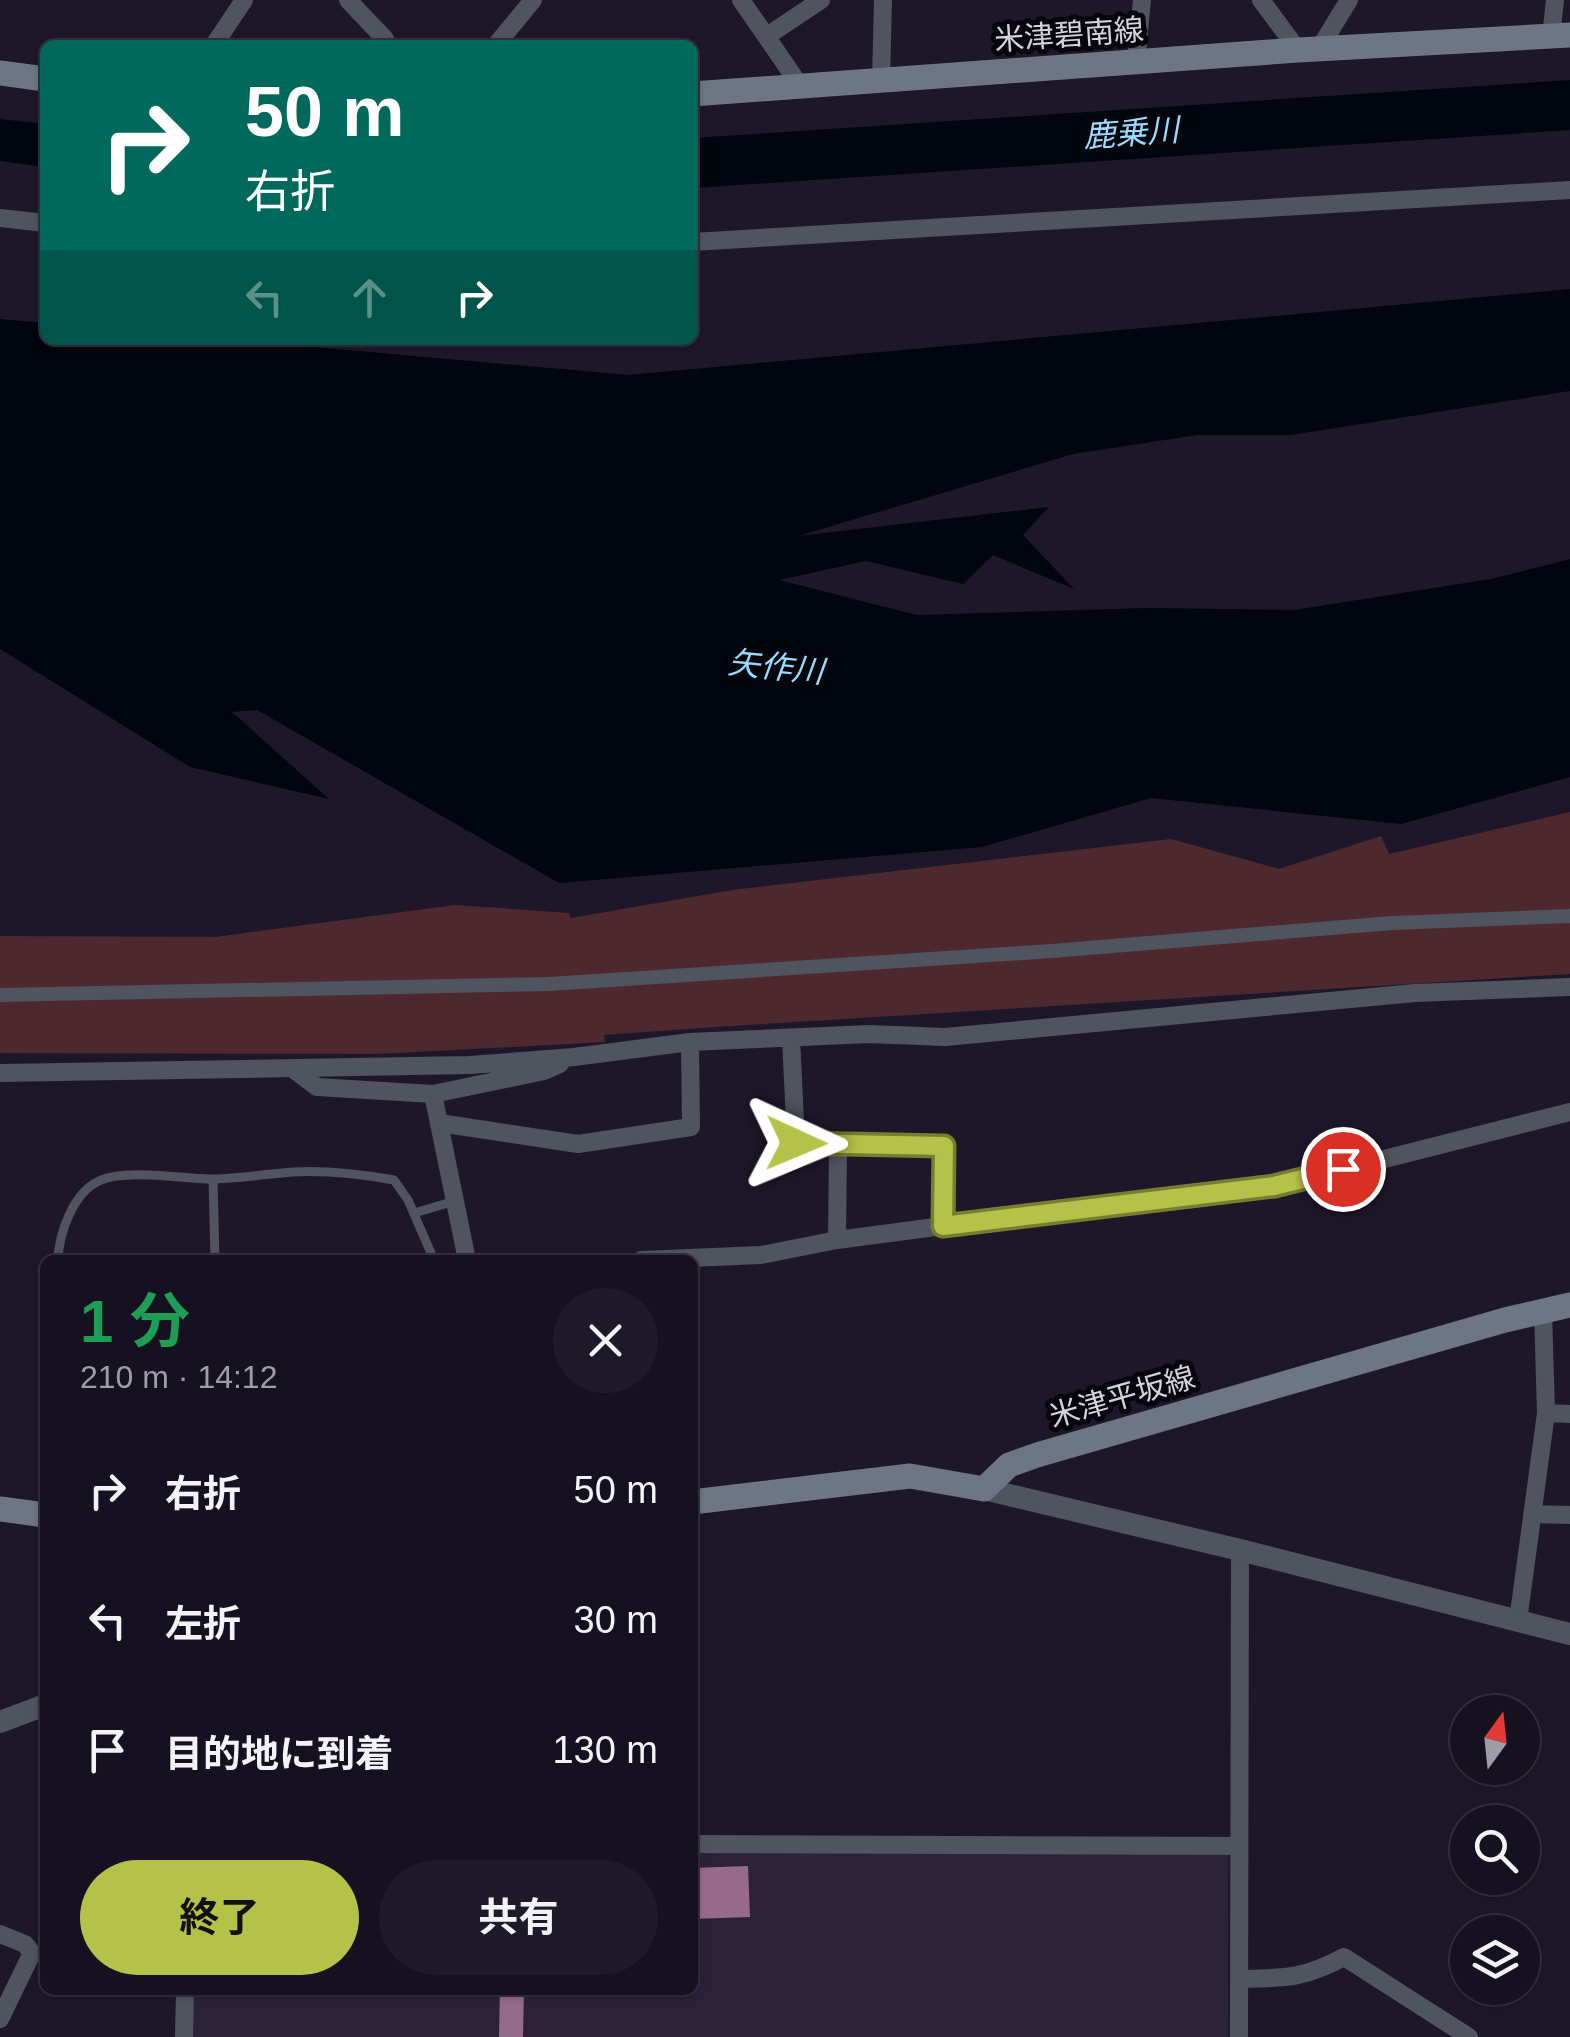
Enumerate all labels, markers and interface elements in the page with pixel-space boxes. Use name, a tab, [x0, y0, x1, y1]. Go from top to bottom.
street label: 米津碧南線	[993, 13, 1145, 56]
text: 50 m	[245, 73, 405, 151]
icon: right	[80, 80, 210, 210]
water label: 鹿乗川	[1082, 111, 1183, 154]
text: 右折	[245, 166, 335, 217]
icon: left	[237, 270, 292, 325]
icon: ahead	[342, 270, 397, 325]
icon: right	[447, 270, 502, 325]
water label: 矢作川	[726, 644, 829, 690]
position arrow	[744, 1091, 848, 1195]
pin	[1301, 1127, 1386, 1212]
icon: arrive	[1316, 1142, 1371, 1197]
text: 1 分	[80, 1288, 190, 1355]
button: close	[553, 1288, 658, 1393]
text: 210 m · 14:12	[80, 1359, 277, 1395]
street label: 米津平坂線	[1045, 1360, 1199, 1433]
icon: right	[80, 1463, 135, 1518]
text: 50 m	[574, 1469, 658, 1511]
text: 右折	[165, 1473, 241, 1515]
icon: left	[80, 1593, 135, 1648]
text: 30 m	[574, 1599, 658, 1641]
text: 左折	[165, 1603, 241, 1645]
north arrow	[1450, 1695, 1540, 1785]
map controls	[1450, 1695, 1540, 2005]
icon: arrive	[80, 1723, 135, 1778]
text: 130 m	[552, 1729, 658, 1771]
text: 目的地に到着	[165, 1733, 393, 1775]
button: search	[1450, 1805, 1540, 1895]
button: 終了	[80, 1860, 359, 1975]
button: 共有	[379, 1860, 658, 1975]
button: layers	[1450, 1915, 1540, 2005]

